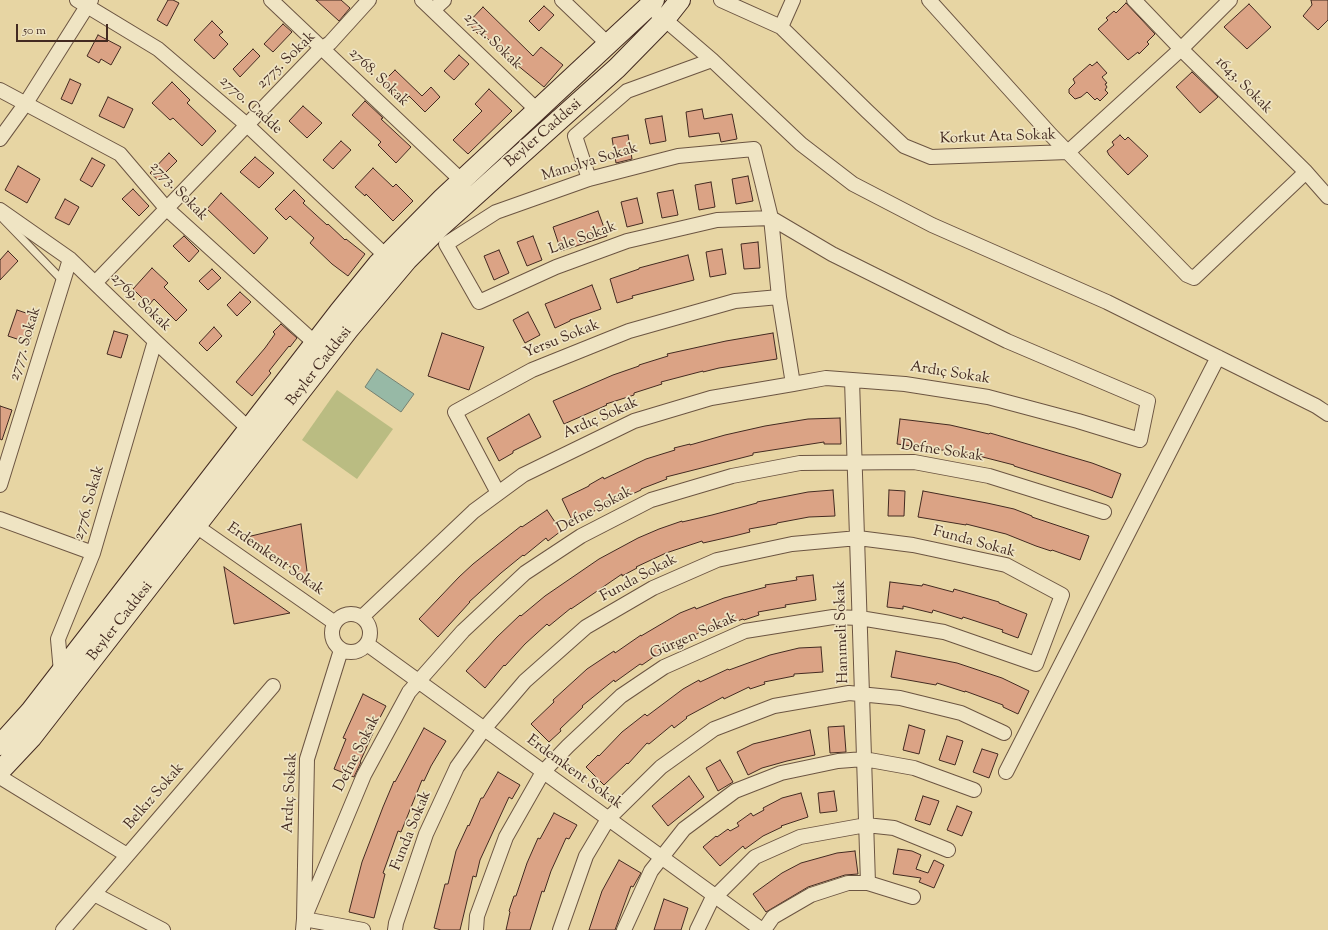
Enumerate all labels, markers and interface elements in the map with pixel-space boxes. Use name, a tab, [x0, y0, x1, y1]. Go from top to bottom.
street label: 2771. Sokak	[459, 10, 525, 74]
scale bar	[18, 16, 110, 42]
text: 50 m	[23, 22, 46, 40]
street label: 2775. Sokak	[254, 29, 320, 93]
street label: 2768. Sokak	[344, 45, 412, 111]
street label: 1643. Sokak	[1211, 54, 1275, 118]
street label: 2770. Cadde	[215, 73, 285, 139]
street label: Beyler Caddesi	[502, 96, 586, 172]
street label: Korkut Ata Sokak	[940, 127, 1056, 149]
street label: Manolya Sokak	[540, 140, 640, 186]
street label: 2773. Sokak	[145, 159, 211, 225]
street label: Lale Sokak	[547, 218, 619, 260]
street label: 2769. Sokak	[106, 270, 174, 336]
street label: 2777. Sokak	[6, 305, 46, 383]
street label: Yersu Sokak	[522, 317, 602, 363]
street label: Beyler Caddesi	[283, 324, 357, 410]
street label: Ardıç Sokak	[909, 359, 991, 389]
street label: Ardıç Sokak	[561, 394, 641, 444]
street label: Defne Sokak	[900, 437, 984, 467]
street label: 2776. Sokak	[71, 464, 109, 542]
street label: Defne Sokak	[554, 484, 636, 538]
street label: Erdemkent Sokak	[223, 520, 327, 600]
street label: Funda Sokak	[931, 523, 1017, 563]
street label: Funda Sokak	[598, 551, 680, 607]
street label: Beyler Caddesi	[84, 579, 158, 665]
street label: Hanımeli Sokak	[832, 580, 854, 684]
street label: Gürgen Sokak	[648, 610, 740, 664]
street label: Defne Sokak	[331, 713, 385, 795]
street label: Erdemkent Sokak	[522, 732, 626, 814]
street label: Ardıç Sokak	[280, 752, 302, 834]
street label: Belkız Sokak	[121, 760, 189, 834]
street label: Funda Sokak	[388, 789, 436, 873]

